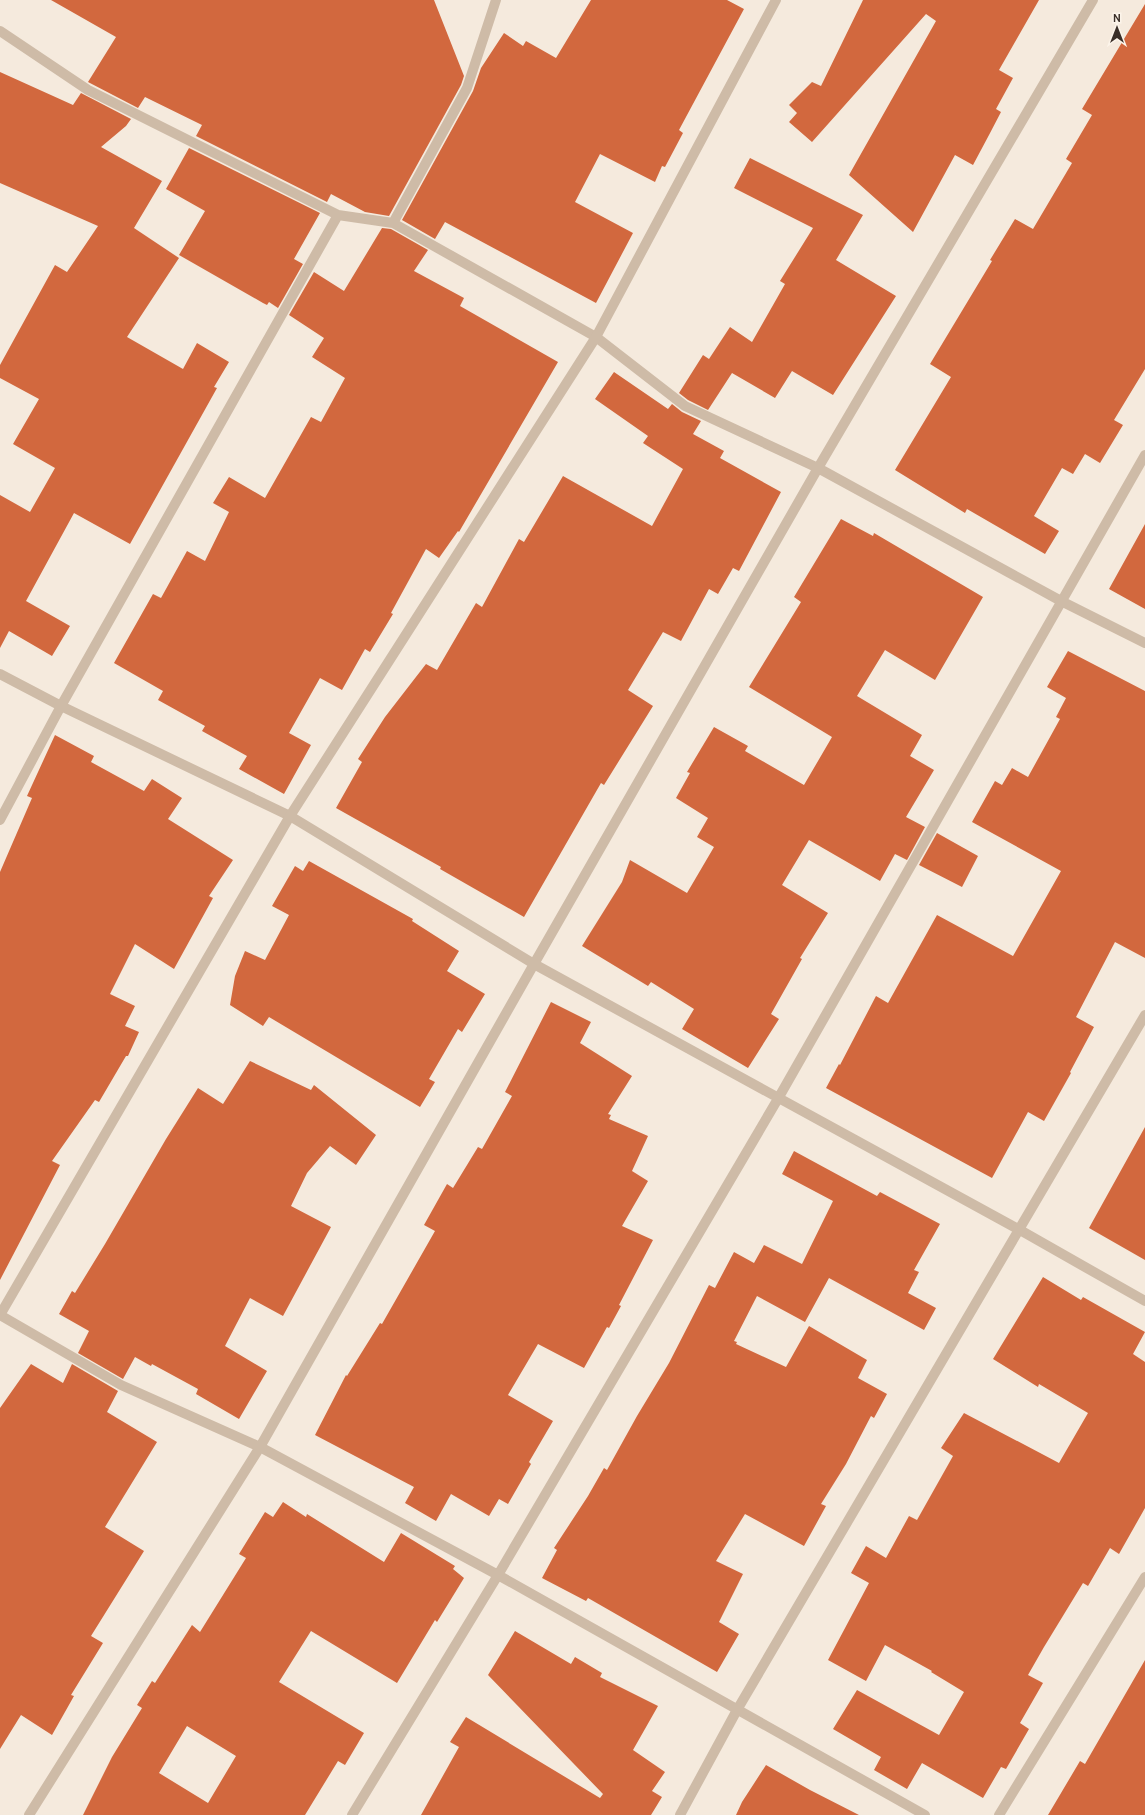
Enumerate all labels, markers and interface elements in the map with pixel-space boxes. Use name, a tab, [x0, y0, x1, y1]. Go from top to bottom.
north arrow	[1097, 8, 1137, 48]
text: N	[1113, 11, 1121, 25]

